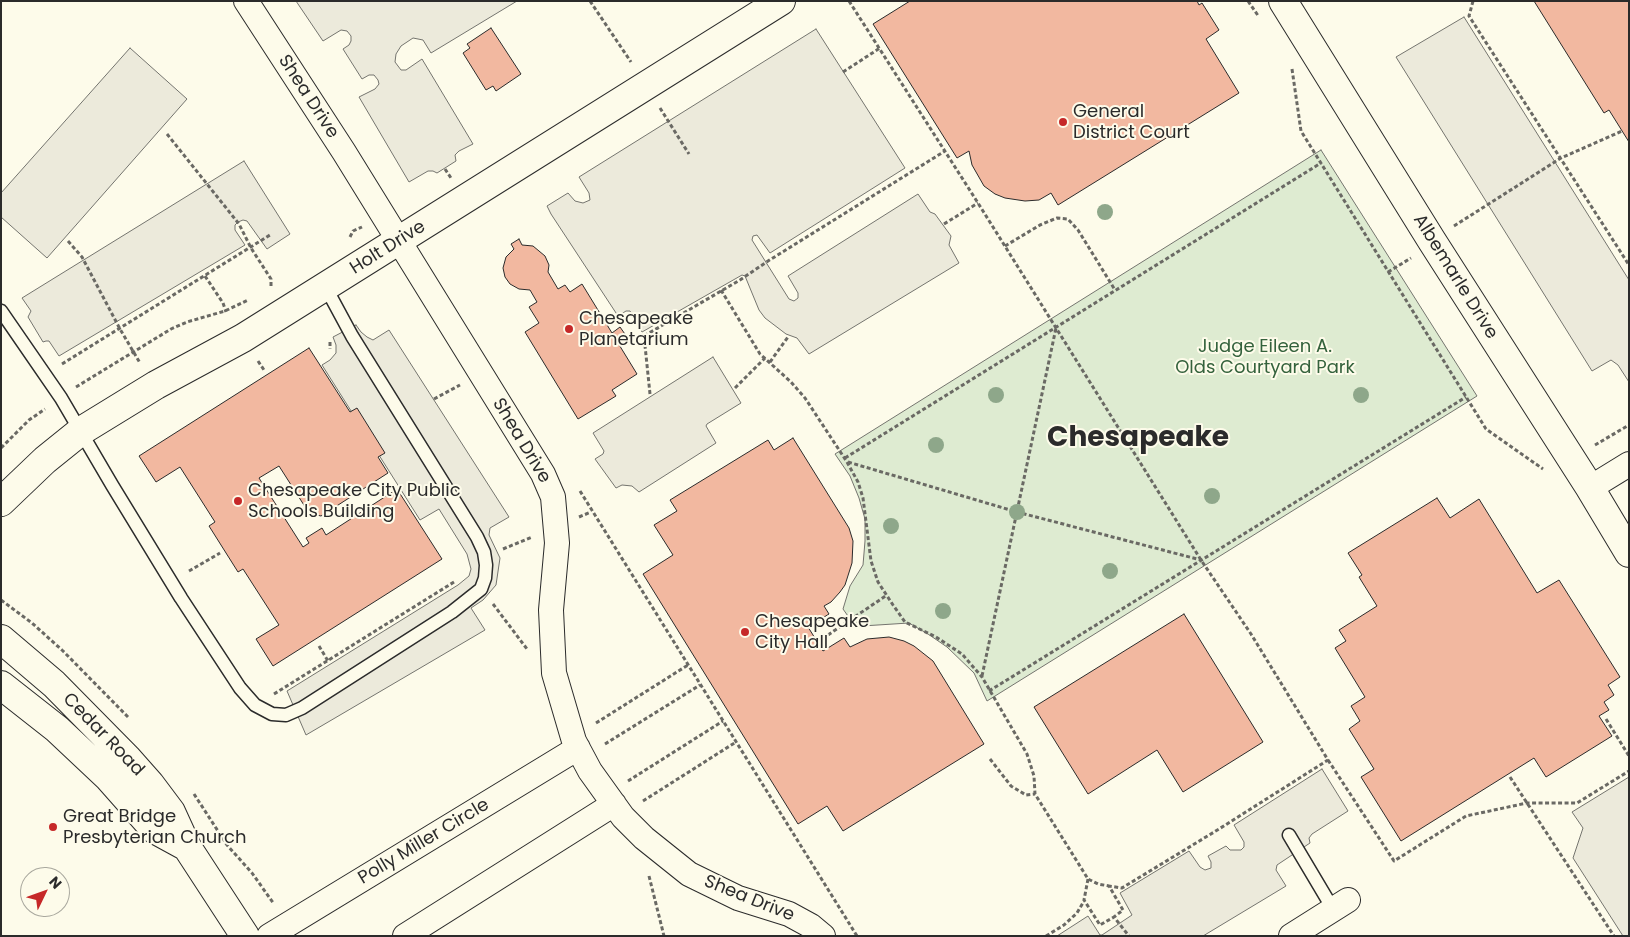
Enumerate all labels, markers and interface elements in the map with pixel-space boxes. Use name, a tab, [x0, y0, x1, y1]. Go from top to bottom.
street label: Shea Drive	[273, 51, 343, 143]
place label: General District Court	[1073, 101, 1190, 144]
marker: General District Court	[1057, 116, 1069, 128]
street label: Albemarle Drive	[1408, 211, 1502, 343]
street label: Holt Drive	[346, 216, 430, 280]
place label: Chesapeake Planetarium	[579, 308, 693, 350]
marker: Chesapeake Planetarium	[563, 323, 575, 335]
park label: Judge Eileen A. Olds Courtyard Park	[1175, 336, 1355, 378]
street label: Shea Drive	[487, 395, 555, 487]
district label: Chesapeake	[1047, 422, 1229, 456]
place label: Chesapeake City Public Schools Building	[248, 480, 461, 522]
marker: Chesapeake City Public Schools Building	[232, 495, 244, 507]
place label: Chesapeake City Hall	[755, 611, 869, 654]
marker: Chesapeake City Hall	[739, 626, 751, 638]
street label: Cedar Road	[58, 689, 148, 781]
street label: Polly Miller Circle	[355, 794, 493, 890]
place label: Great Bridge Presbyterian Church	[63, 806, 246, 849]
marker: Great Bridge Presbyterian Church	[47, 821, 59, 833]
north arrow	[20, 867, 70, 917]
street label: Shea Drive	[701, 871, 797, 927]
text: N	[44, 872, 66, 893]

